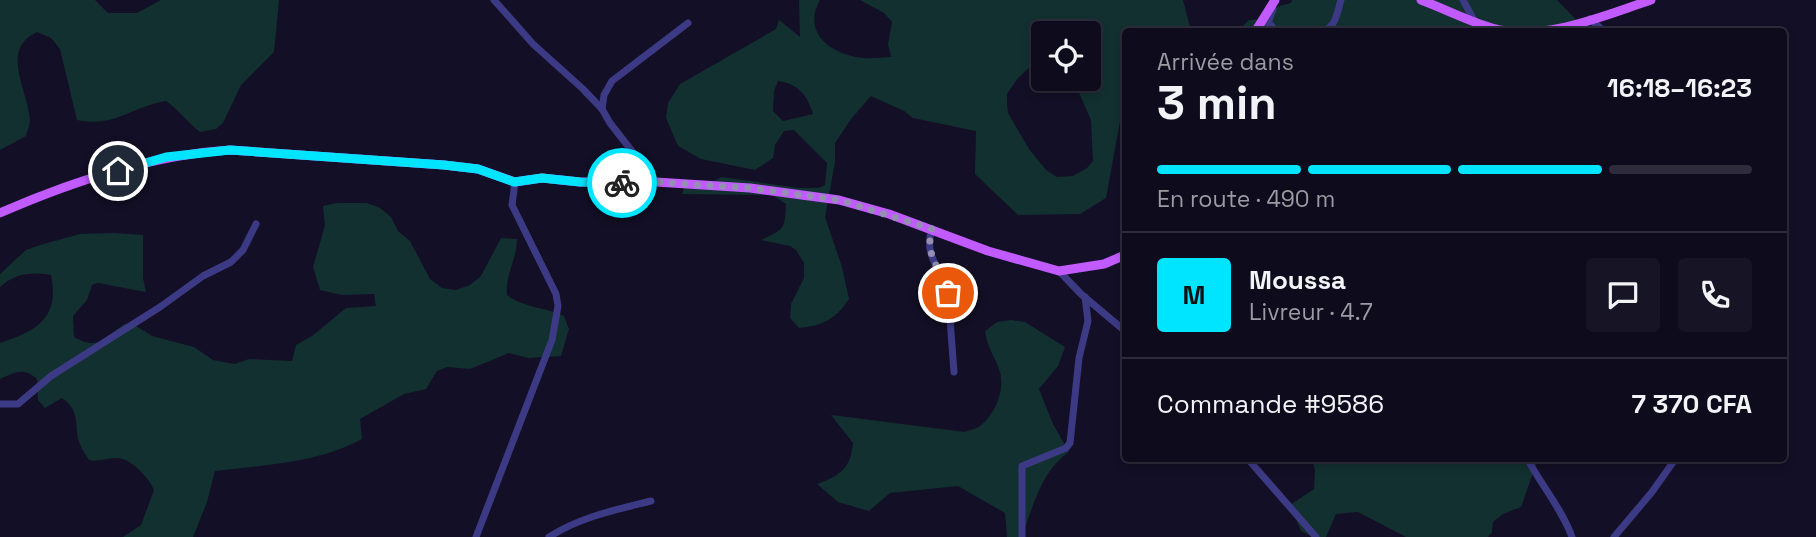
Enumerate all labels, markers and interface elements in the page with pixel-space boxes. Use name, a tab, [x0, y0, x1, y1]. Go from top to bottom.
map controls	[1031, 21, 1101, 91]
button: locate	[1031, 21, 1101, 91]
text: Arrivée dans	[1157, 47, 1294, 77]
text: 16:18–16:23	[1607, 71, 1752, 105]
text: 3 min	[1157, 74, 1277, 132]
pin	[88, 141, 148, 201]
courier	[587, 148, 657, 218]
icon: home	[99, 152, 137, 190]
icon: bike	[603, 164, 641, 202]
text: En route · 490 m	[1157, 184, 1335, 214]
button: chat	[1586, 258, 1660, 332]
button: phone	[1678, 258, 1752, 332]
pin	[918, 263, 978, 323]
text: Moussa	[1249, 263, 1346, 297]
icon: bag	[929, 274, 967, 312]
text: M	[1183, 278, 1205, 312]
text: Livreur · 4.7	[1249, 297, 1373, 327]
text: Commande #9586	[1157, 387, 1384, 421]
text: 7 370 CFA	[1631, 387, 1752, 421]

